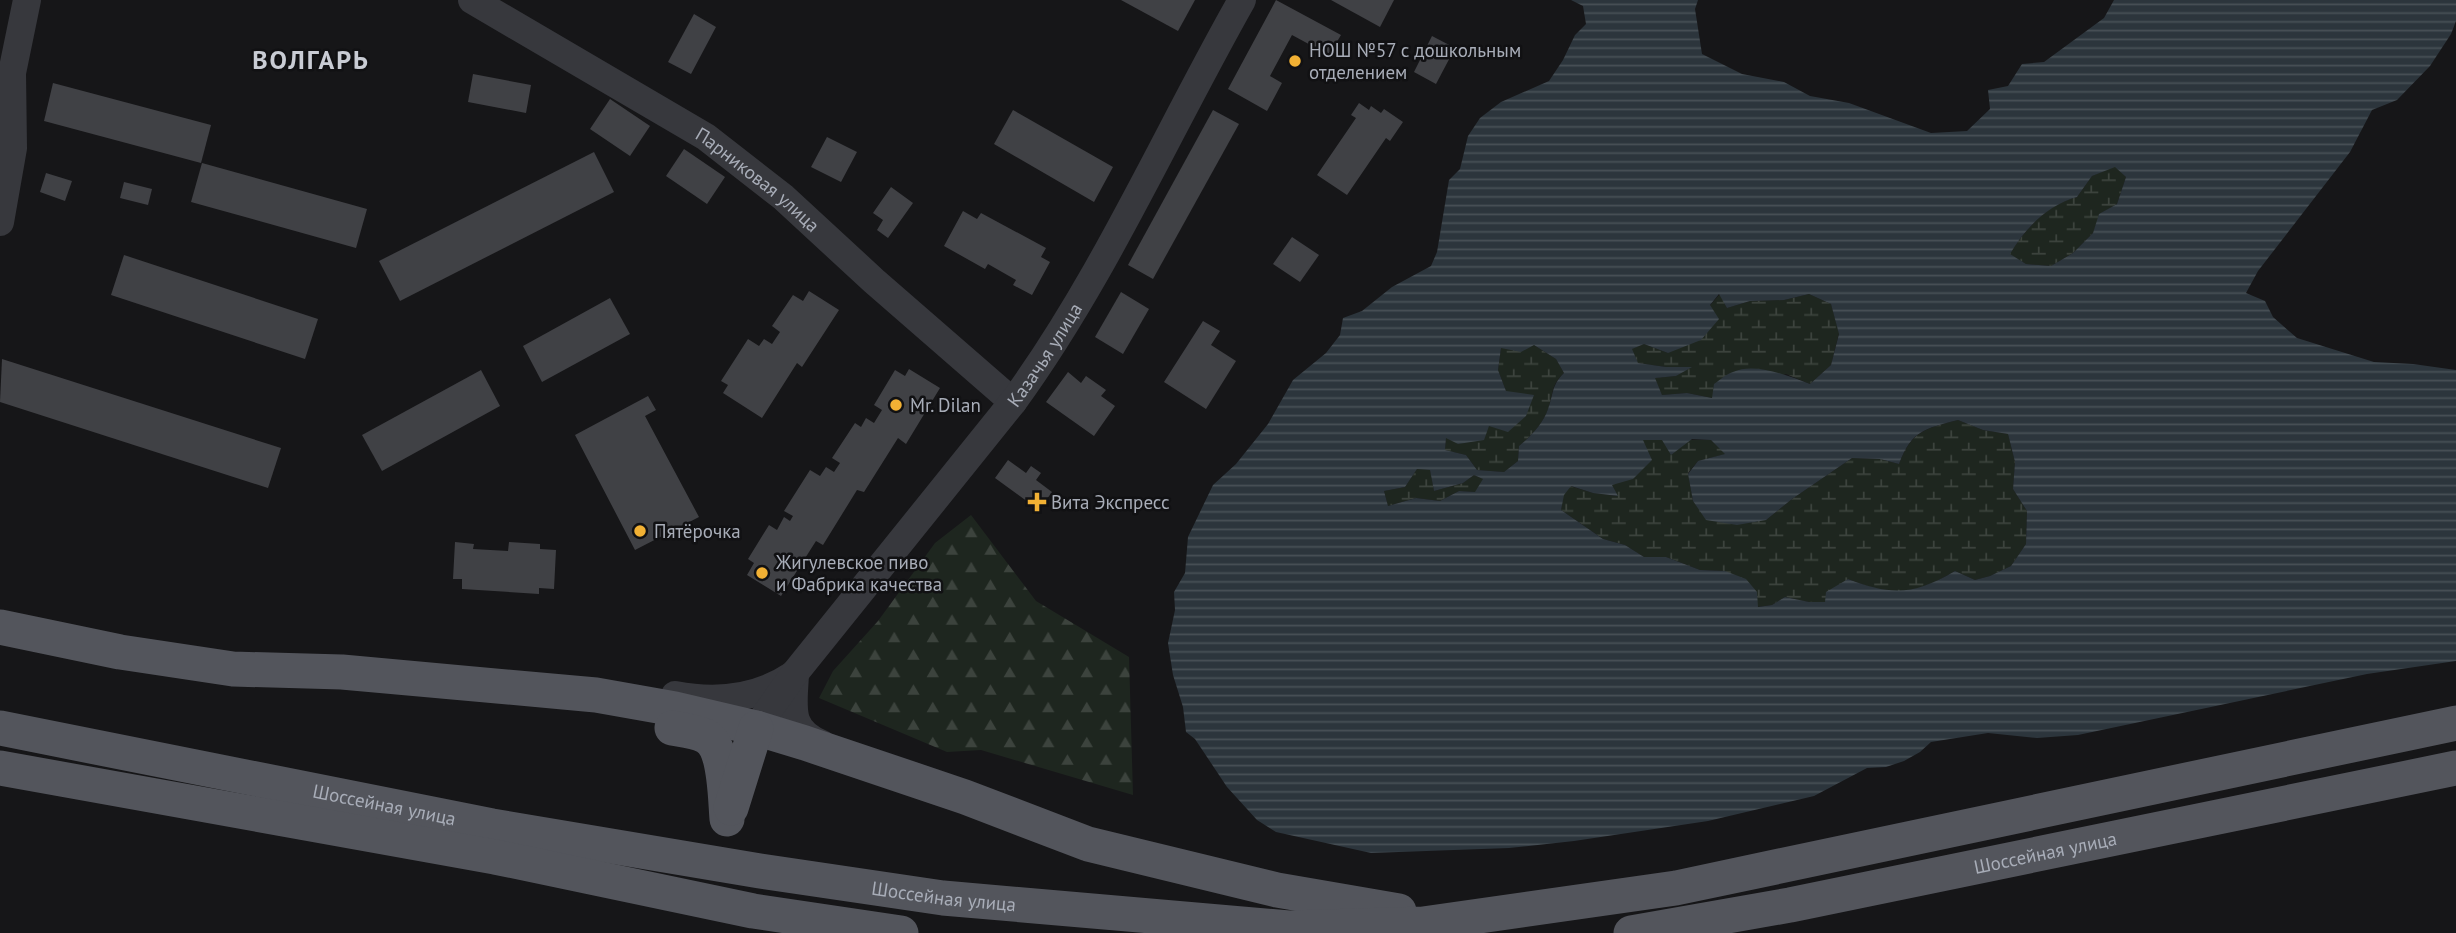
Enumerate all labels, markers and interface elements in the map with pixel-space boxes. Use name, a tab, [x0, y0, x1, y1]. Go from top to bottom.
place label: НОШ №57 с дошкольным отделением	[1309, 38, 1521, 84]
district label: ВОЛГАРЬ	[252, 43, 370, 76]
marker: НОШ №57 с дошкольным отделением	[1287, 53, 1303, 69]
street label: Парниковая улица	[691, 122, 825, 237]
street label: Казачья улица	[1002, 298, 1087, 411]
place label: Mr. Dilan	[910, 393, 981, 417]
marker: Mr. Dilan	[888, 397, 904, 413]
place label: Вита Экспресс	[1051, 490, 1170, 514]
marker: Вита Экспресс	[1029, 494, 1045, 510]
place label: Пятёрочка	[654, 519, 741, 543]
marker: Пятёрочка	[632, 523, 648, 539]
place label: Жигулевское пиво и Фабрика качества	[775, 550, 942, 596]
marker: Жигулевское пиво и Фабрика качества	[754, 565, 770, 581]
street label: Шоссейная улица	[311, 779, 458, 831]
street label: Шоссейная улица	[1972, 826, 2119, 879]
street label: Шоссейная улица	[870, 876, 1017, 916]

